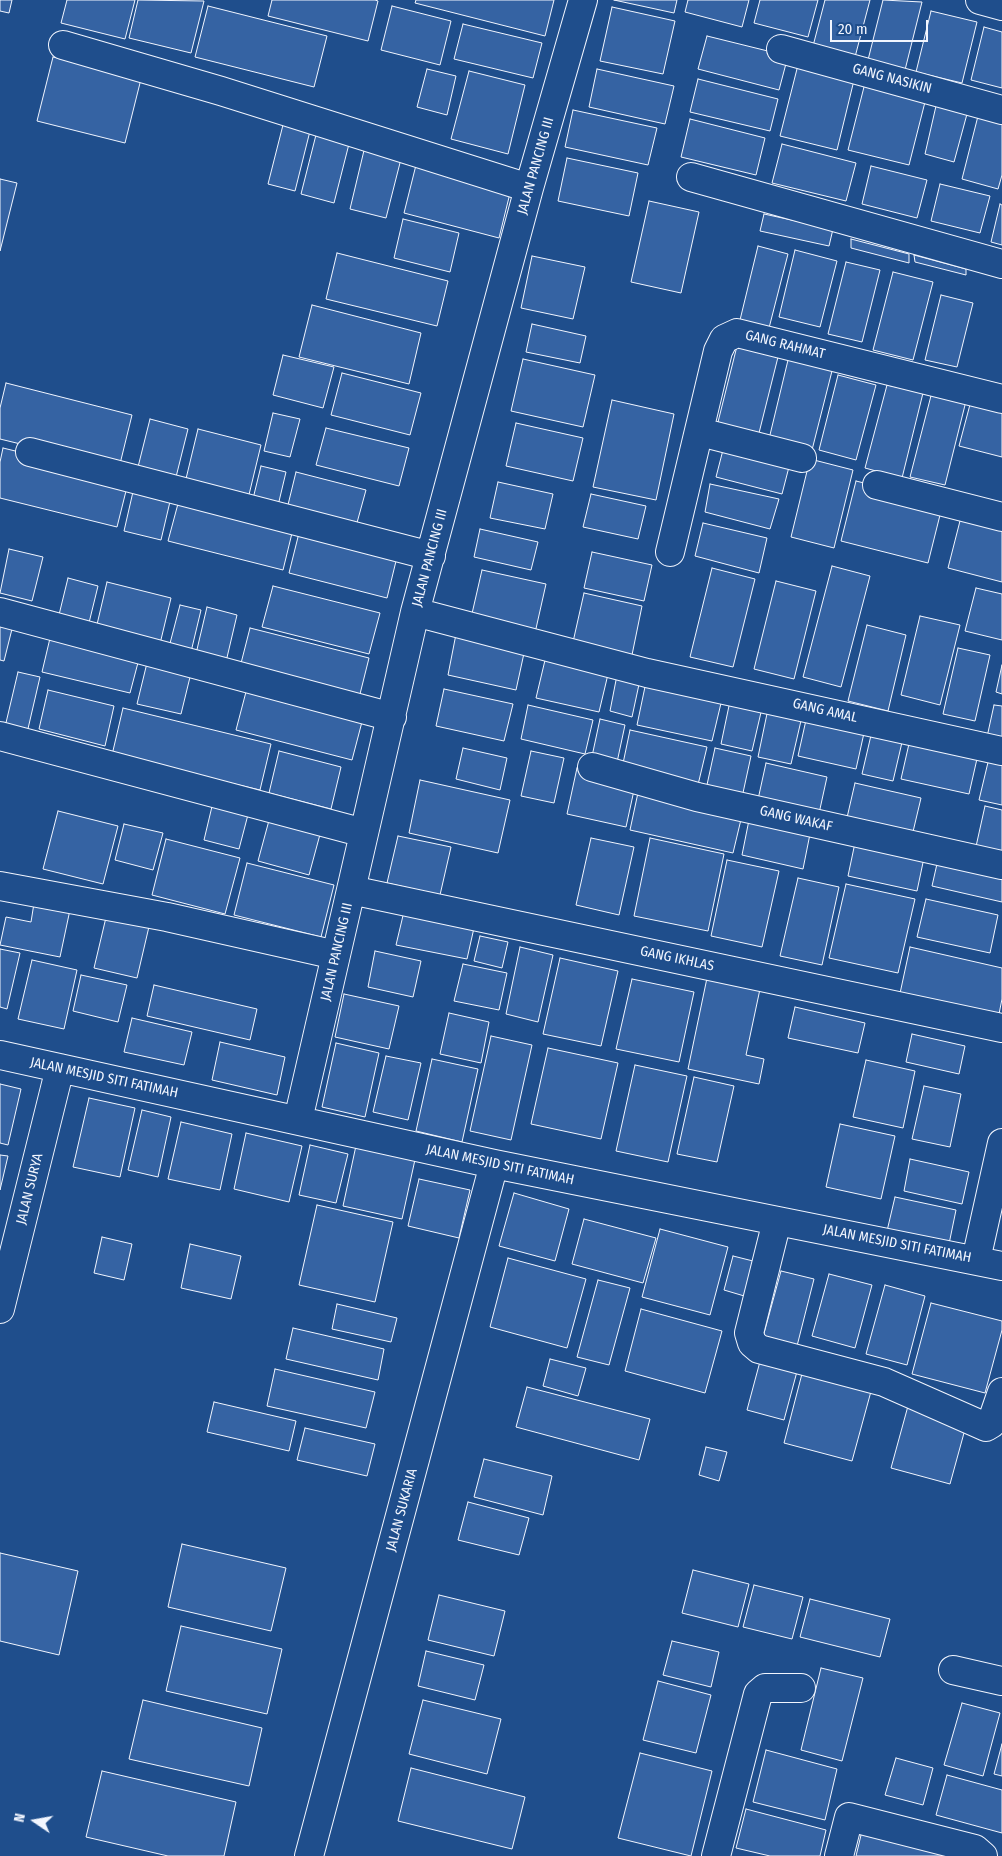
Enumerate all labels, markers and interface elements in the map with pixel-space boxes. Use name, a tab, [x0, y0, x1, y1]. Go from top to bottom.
scale bar	[832, 10, 930, 42]
text: 20 m	[838, 20, 868, 38]
street label: GANG NASIKIN	[851, 60, 933, 98]
street label: JALAN PANCING III	[514, 115, 558, 217]
street label: GANG RAHMAT	[743, 327, 827, 363]
street label: JALAN PANCING III	[409, 507, 451, 609]
street label: GANG AMAL	[791, 695, 859, 727]
street label: GANG WAKAF	[758, 802, 834, 836]
street label: JALAN PANCING III	[318, 901, 356, 1003]
street label: GANG IKHLAS	[638, 943, 716, 975]
street label: JALAN MESJID SITI FATIMAH	[28, 1054, 180, 1102]
street label: JALAN MESJID SITI FATIMAH	[424, 1141, 576, 1189]
street label: JALAN SURYA	[13, 1152, 47, 1226]
street label: JALAN MESJID SITI FATIMAH	[821, 1221, 973, 1267]
street label: JALAN SUKARIA	[383, 1467, 421, 1553]
north arrow	[10, 1796, 60, 1846]
text: N	[11, 1812, 29, 1824]

